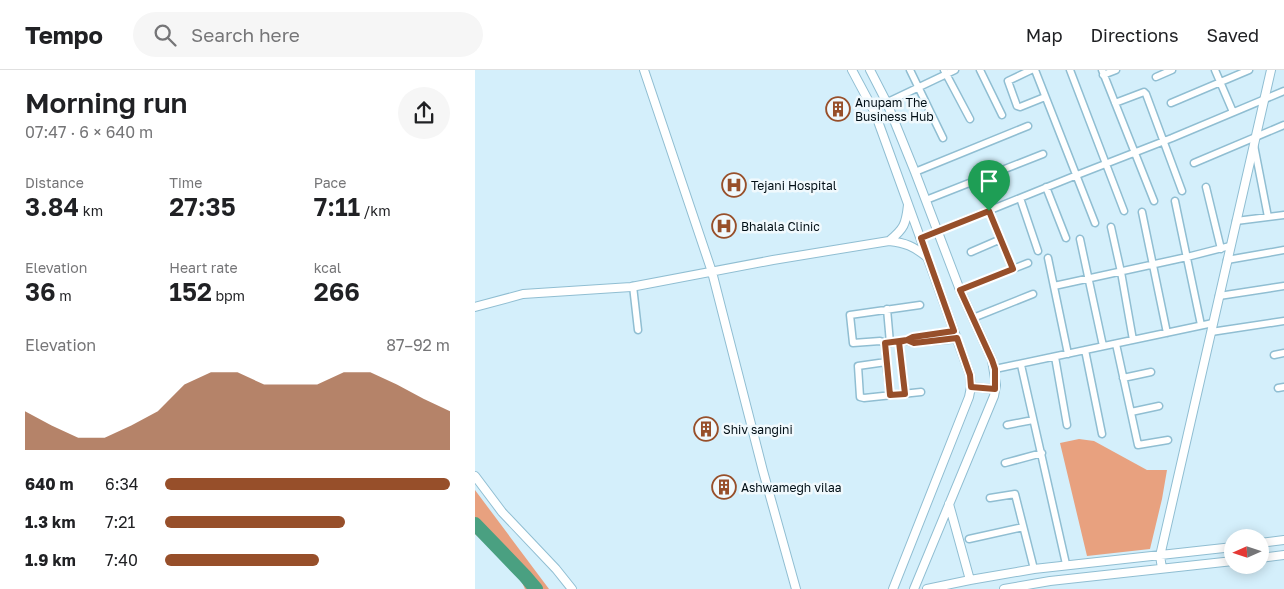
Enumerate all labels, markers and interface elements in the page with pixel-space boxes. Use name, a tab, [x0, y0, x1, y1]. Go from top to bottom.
search box	[133, 12, 483, 57]
text: Tempo	[25, 20, 103, 49]
icon: search	[151, 21, 179, 49]
text: Search here	[191, 23, 300, 46]
text: Map	[1026, 24, 1062, 46]
text: Directions	[1090, 24, 1178, 46]
text: Saved	[1206, 24, 1259, 46]
text: Morning run	[25, 86, 188, 119]
button: share	[398, 87, 450, 139]
place label: Anupam The Business Hub	[855, 95, 934, 124]
building icon: Anupam The Business Hub	[825, 96, 851, 122]
text: 07:47 · 6 × 640 m	[25, 122, 153, 142]
pin	[968, 160, 1010, 211]
icon: arrive	[975, 167, 1003, 195]
hospital icon: Tejani Hospital	[721, 172, 747, 198]
text: Distance	[25, 174, 84, 191]
text: Time	[169, 174, 202, 191]
text: Pace	[314, 174, 346, 191]
place label: Tejani Hospital	[751, 178, 837, 193]
text: 3.84	[25, 191, 79, 222]
text: 27:35	[169, 191, 236, 222]
text: 7:11	[314, 191, 360, 222]
text: km	[79, 202, 103, 219]
text: /km	[360, 202, 391, 219]
hospital icon: Bhalala Clinic	[711, 213, 737, 239]
place label: Bhalala Clinic	[741, 219, 820, 234]
text: Elevation	[25, 259, 87, 276]
text: Heart rate	[169, 259, 238, 276]
text: kcal	[314, 259, 341, 276]
text: 36	[25, 276, 56, 307]
text: 152	[169, 276, 212, 307]
text: 266	[314, 276, 360, 307]
text: m	[56, 287, 72, 304]
text: bpm	[212, 287, 245, 304]
text: Elevation	[25, 335, 96, 355]
text: 87–92 m	[386, 335, 450, 355]
building icon: Shiv sangini	[693, 416, 719, 442]
place label: Shiv sangini	[723, 422, 793, 437]
text: 640 m	[25, 474, 74, 494]
text: 6:34	[105, 474, 139, 494]
building icon: Ashwamegh vilaa	[711, 474, 737, 500]
place label: Ashwamegh vilaa	[741, 480, 842, 495]
text: 1.3 km	[25, 512, 75, 532]
text: 7:21	[105, 512, 135, 532]
north arrow	[1224, 529, 1269, 574]
map controls	[1224, 529, 1269, 574]
text: 1.9 km	[25, 550, 76, 570]
text: 7:40	[105, 550, 138, 570]

